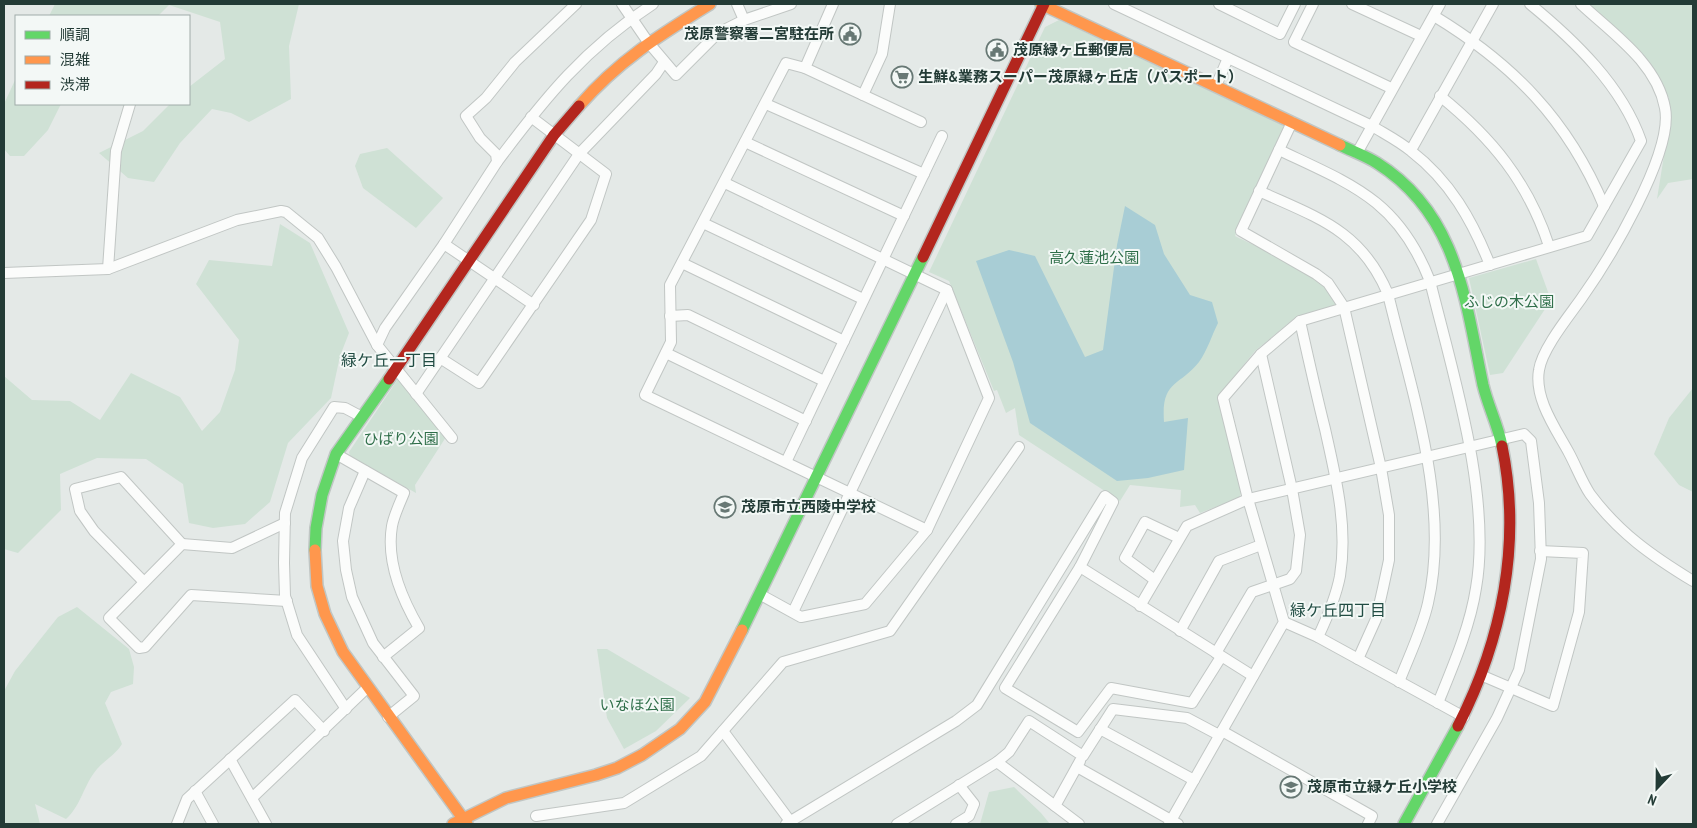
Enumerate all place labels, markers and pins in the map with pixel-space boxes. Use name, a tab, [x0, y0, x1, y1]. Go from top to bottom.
public building icon: 茂原警察署二宮駐在所	[838, 22, 862, 46]
place label: 茂原警察署二宮駐在所	[684, 24, 834, 43]
public building icon: 茂原緑ヶ丘郵便局	[985, 38, 1009, 62]
place label: 茂原緑ヶ丘郵便局	[1013, 40, 1133, 59]
supermarket icon: 生鮮&業務スーパー茂原緑ヶ丘店（パスポート）	[890, 65, 914, 89]
place label: 生鮮&業務スーパー茂原緑ヶ丘店（パスポート）	[918, 67, 1243, 86]
school or university icon: 茂原市立西陵中学校	[713, 495, 737, 519]
place label: 茂原市立西陵中学校	[741, 497, 876, 516]
school or university icon: 茂原市立緑ケ丘小学校	[1279, 775, 1303, 799]
place label: 茂原市立緑ケ丘小学校	[1307, 777, 1457, 796]

